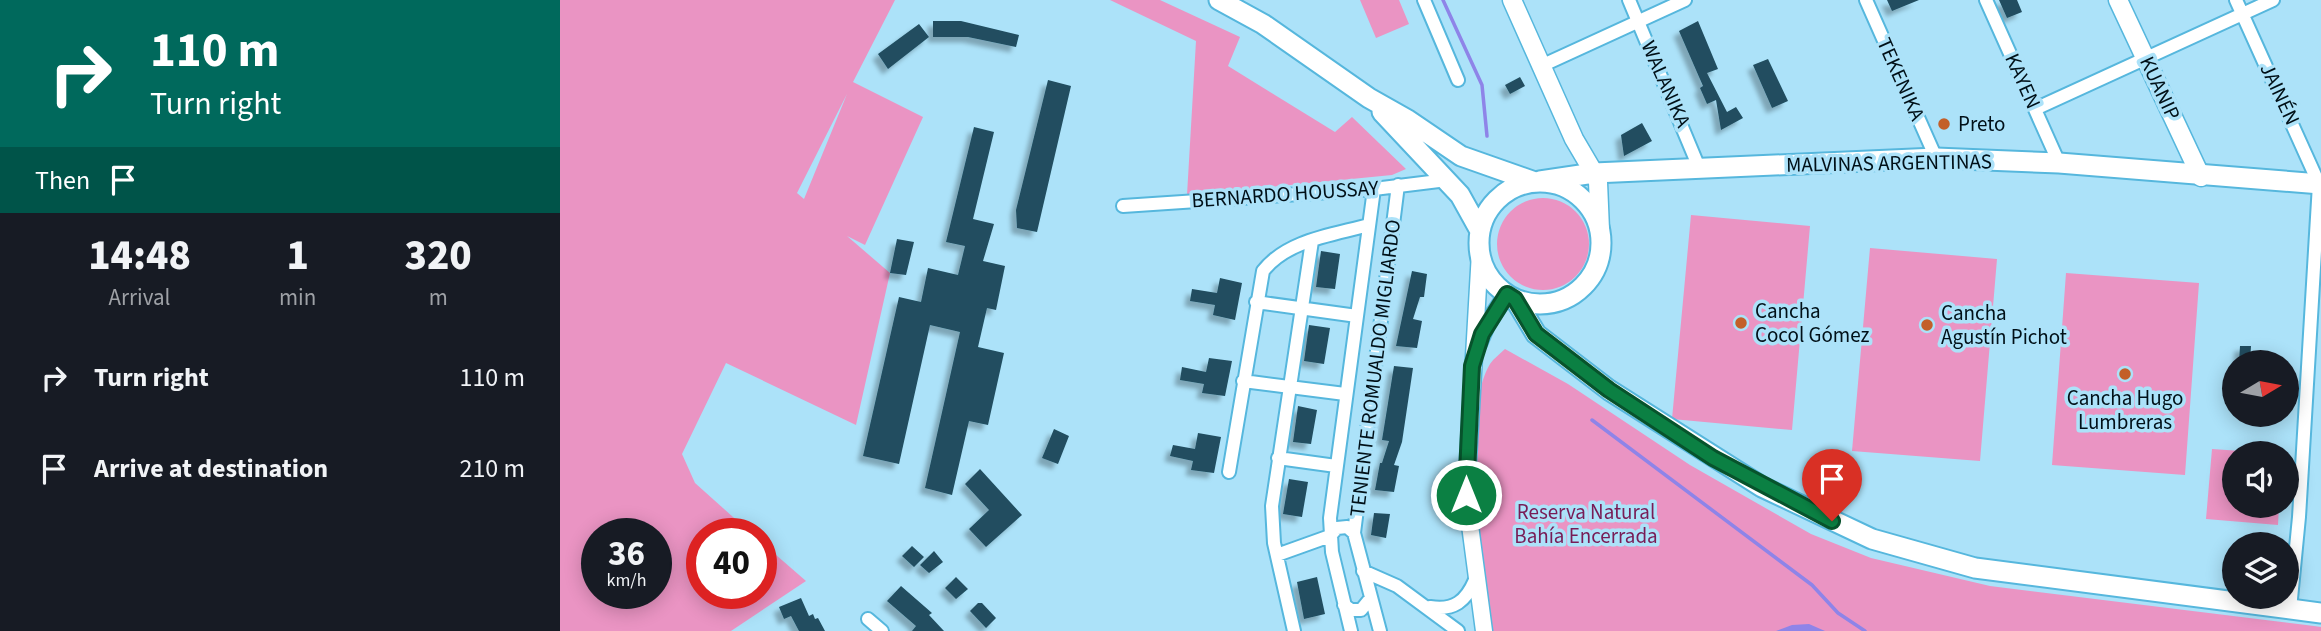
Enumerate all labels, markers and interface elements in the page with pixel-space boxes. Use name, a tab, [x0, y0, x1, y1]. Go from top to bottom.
text: 110 m	[150, 16, 279, 86]
icon: right	[35, 28, 126, 119]
street label: TEKENIKA	[1869, 33, 1933, 126]
street label: WALANIKA	[1634, 36, 1699, 133]
street label: KAYEN	[1998, 49, 2048, 113]
street label: KUANIP	[2132, 51, 2188, 125]
street label: JAINÉN	[2253, 58, 2307, 130]
text: Turn right	[150, 81, 281, 127]
place label: Preto	[1958, 109, 2005, 139]
marker: Preto	[1936, 116, 1952, 132]
street label: MALVINAS ARGENTINAS	[1786, 146, 1992, 180]
icon: arrive	[104, 161, 142, 199]
text: Then	[35, 162, 90, 199]
street label: BERNARDO HOUSSAY	[1190, 172, 1381, 216]
street label: TENIENTE ROMUALDO MIGLIARDO	[1342, 218, 1408, 518]
text: 14:48	[88, 226, 191, 286]
text: 1	[286, 226, 309, 286]
text: 320	[405, 226, 472, 286]
text: Arrival	[109, 281, 170, 314]
text: min	[279, 281, 316, 314]
text: m	[429, 281, 448, 314]
place label: Cancha Cocol Gómez	[1755, 296, 1870, 350]
place label: Cancha Agustín Pichot	[1941, 298, 2067, 352]
marker: Cancha Cocol Gómez	[1733, 315, 1749, 331]
marker: Cancha Agustín Pichot	[1919, 317, 1935, 333]
north arrow	[2222, 350, 2300, 427]
map controls	[2222, 350, 2299, 609]
icon: right	[35, 359, 73, 397]
text: Turn right	[94, 359, 209, 396]
text: 110 m	[459, 359, 525, 396]
marker: Cancha Hugo Lumbreras	[2117, 366, 2133, 382]
place label: Cancha Hugo Lumbreras	[2067, 383, 2183, 437]
button: sound	[2222, 441, 2299, 518]
pin	[1802, 449, 1862, 521]
icon: arrive	[35, 450, 73, 488]
text: Arrive at destination	[94, 450, 328, 487]
text: 210 m	[459, 450, 525, 487]
position arrow	[1429, 458, 1503, 532]
icon: arrive	[1813, 460, 1851, 498]
park label: Reserva Natural Bahía Encerrada	[1514, 497, 1658, 551]
speed limit sign: 40	[686, 518, 777, 609]
text: 36	[608, 529, 645, 579]
button: layers	[2222, 532, 2299, 609]
text: km/h	[607, 568, 646, 593]

